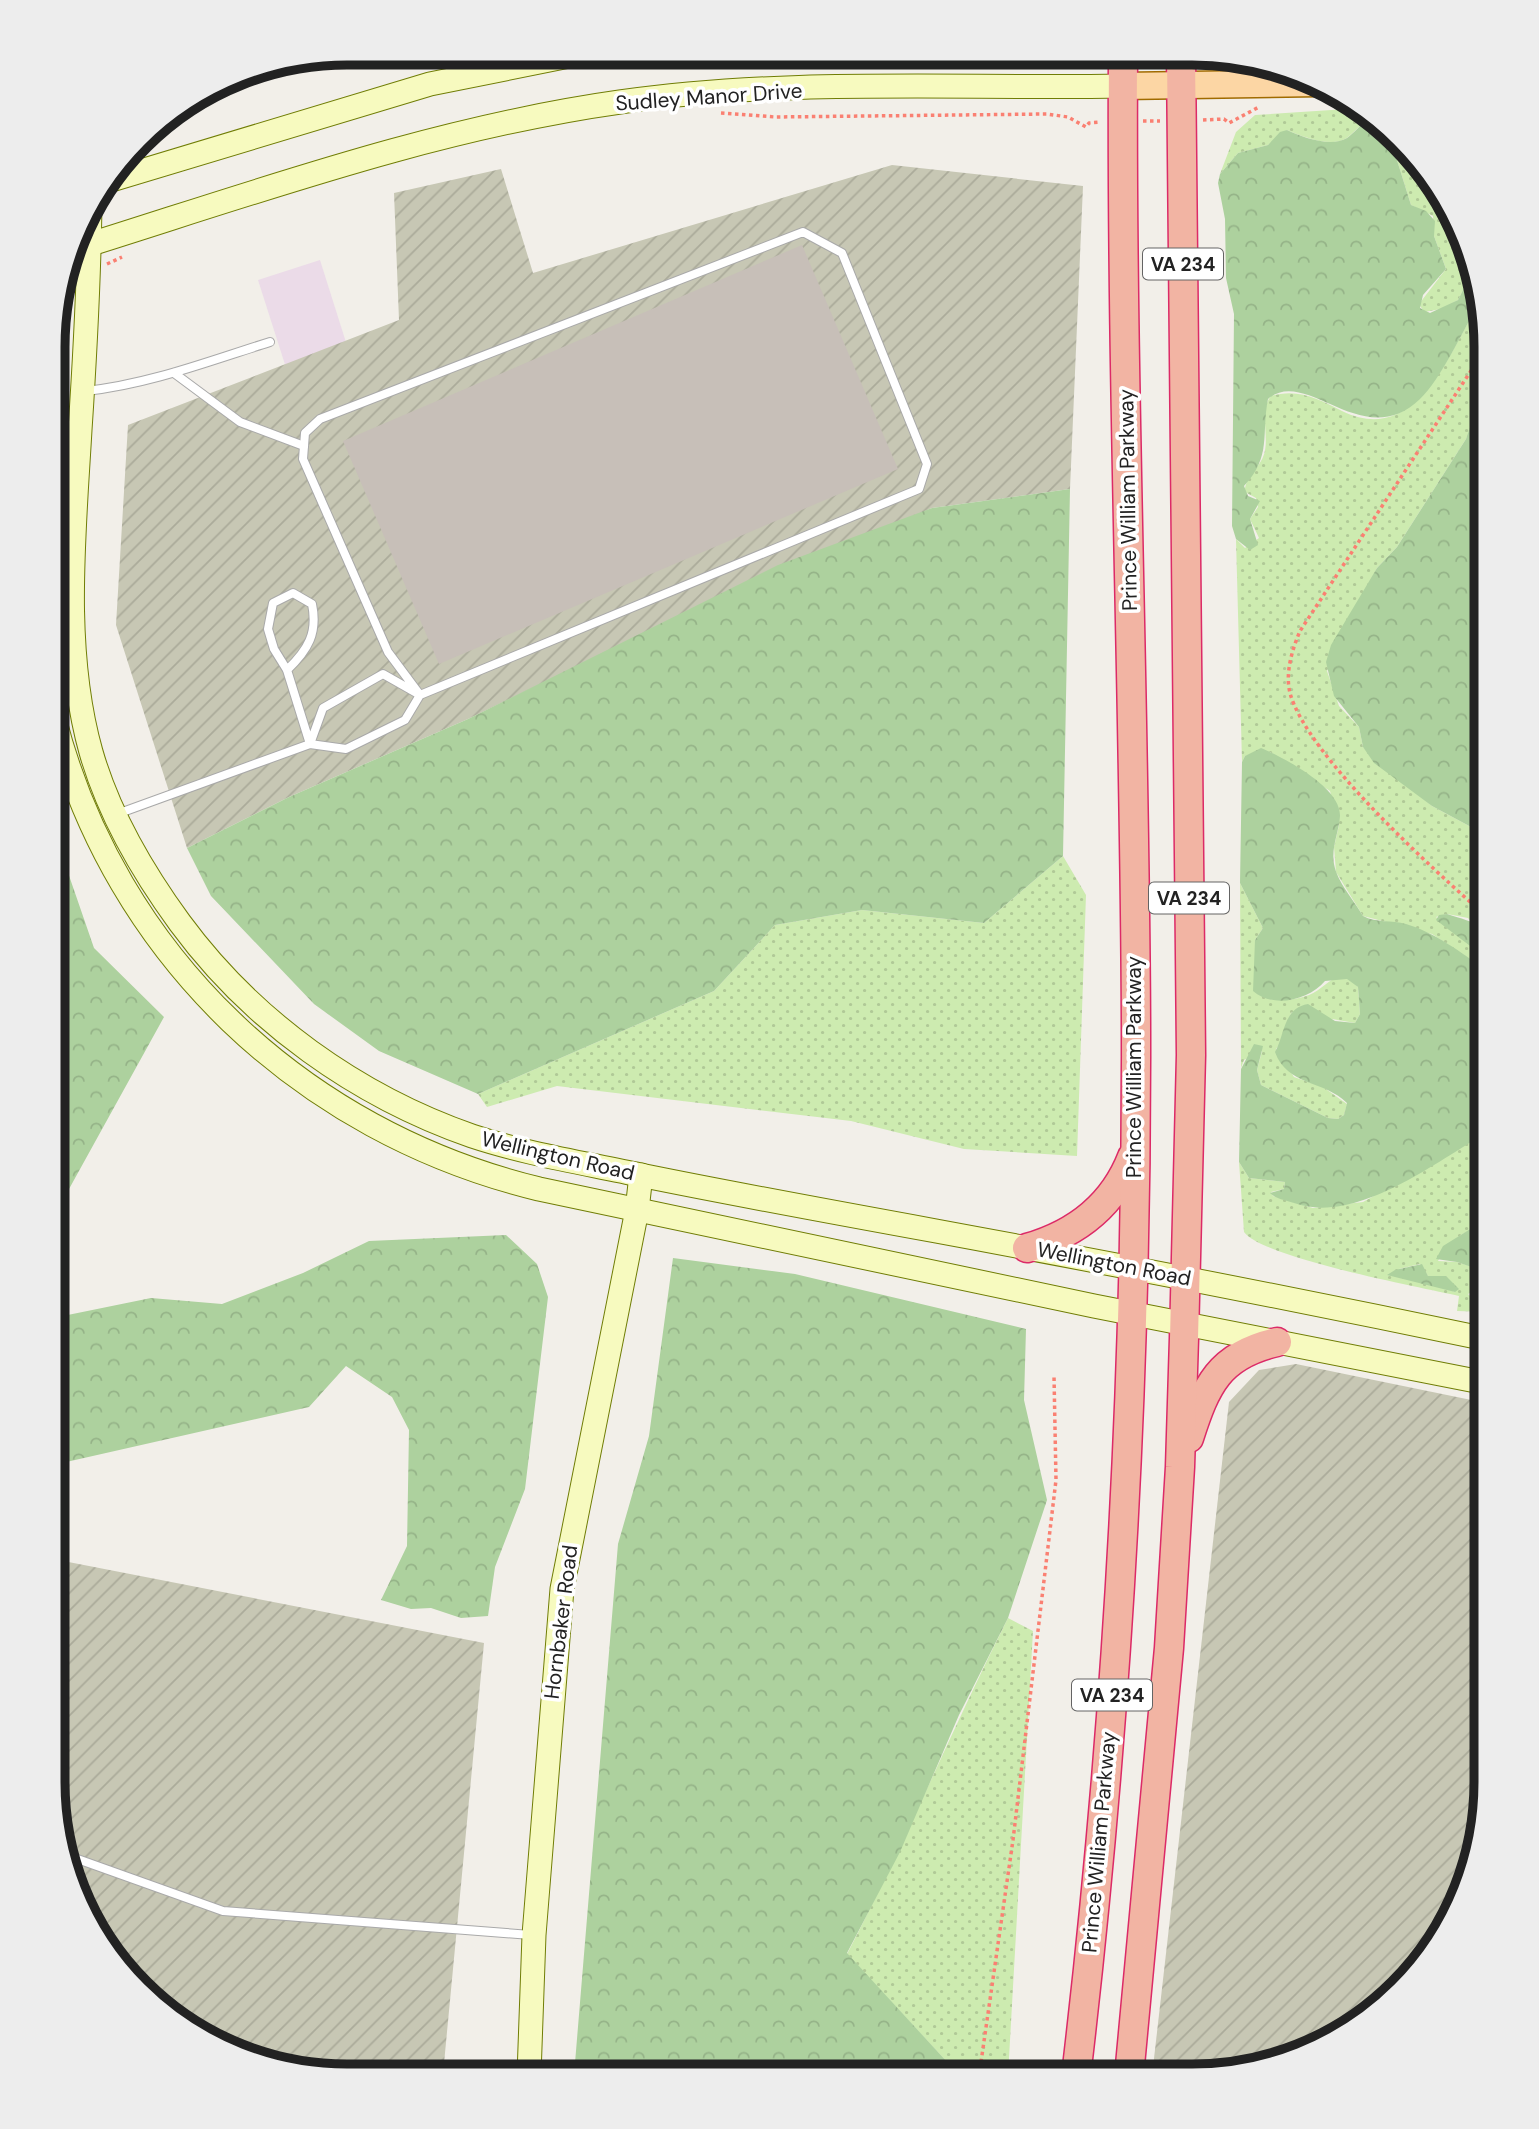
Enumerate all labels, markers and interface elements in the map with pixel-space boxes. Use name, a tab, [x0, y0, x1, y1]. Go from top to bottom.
street label: Sudley Manor Drive	[614, 76, 804, 118]
road number: VA 234	[1143, 248, 1223, 280]
street label: Prince William Parkway	[1112, 388, 1144, 611]
road number: VA 234	[1149, 882, 1229, 914]
street label: Prince William Parkway	[1120, 956, 1148, 1178]
street label: Wellington Road	[479, 1125, 637, 1187]
street label: Wellington Road	[1035, 1235, 1193, 1293]
street label: Hornbaker Road	[538, 1543, 584, 1701]
road number: VA 234	[1072, 1680, 1152, 1710]
street label: Prince William Parkway	[1075, 1730, 1123, 1954]

